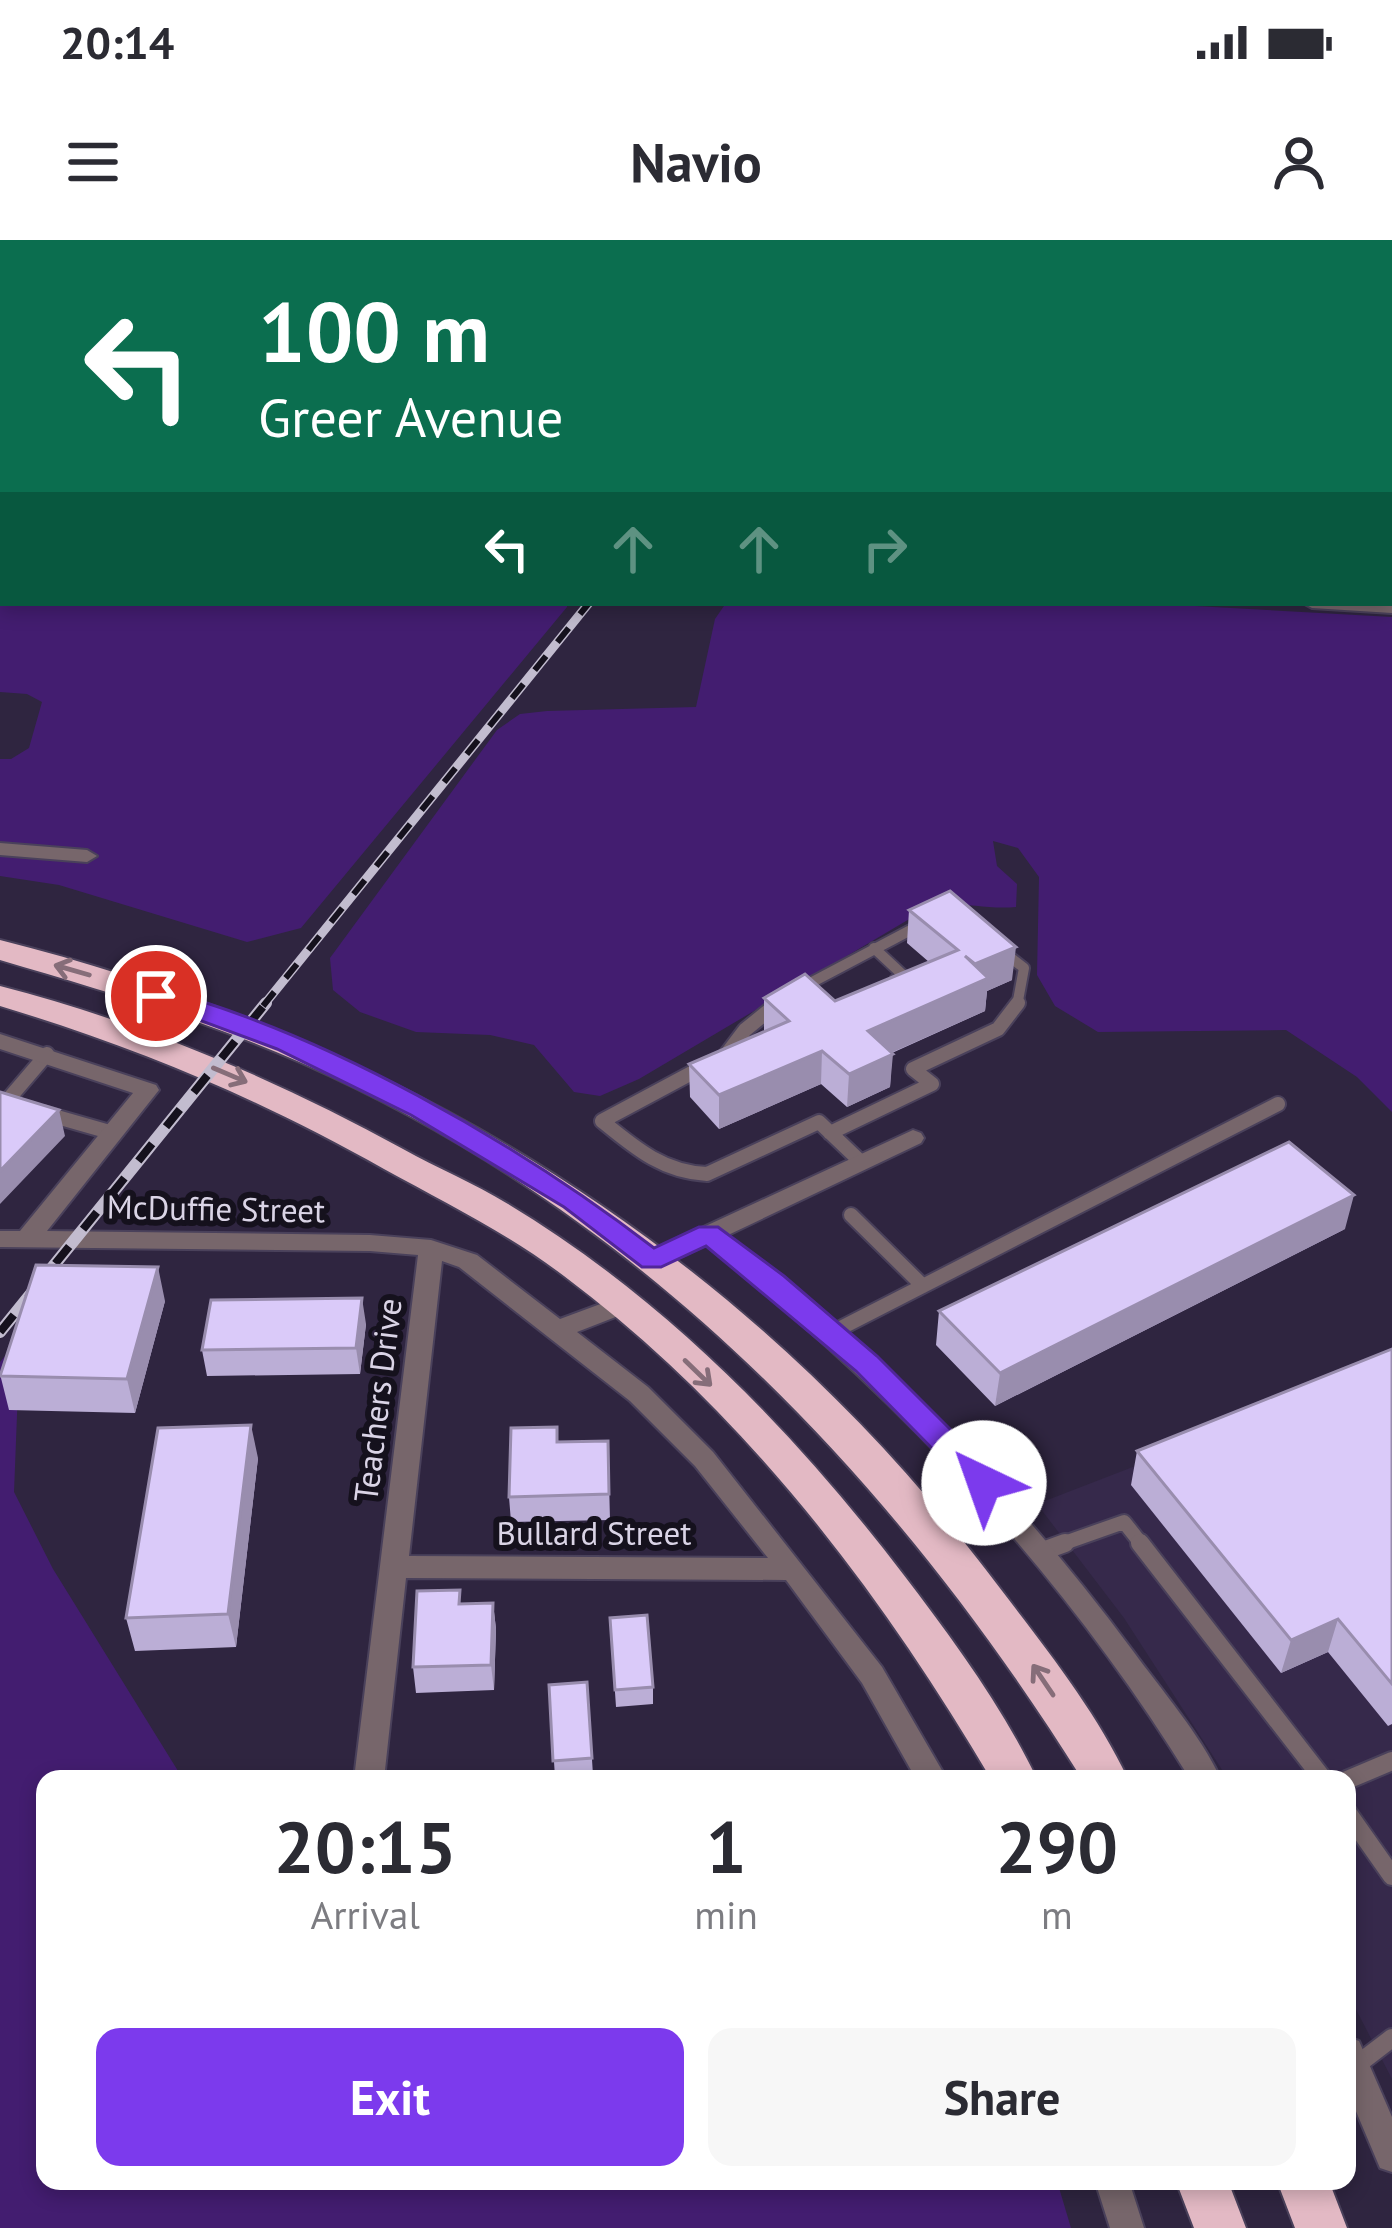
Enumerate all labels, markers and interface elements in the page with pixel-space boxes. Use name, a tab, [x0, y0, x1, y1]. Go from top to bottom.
text: 20:14	[60, 13, 174, 71]
text: Navio	[630, 127, 762, 197]
icon: menu	[60, 129, 126, 195]
icon: person	[1266, 129, 1332, 195]
text: 100 m	[258, 276, 490, 385]
icon: left	[60, 288, 216, 444]
text: Greer Avenue	[258, 382, 563, 452]
icon: left	[474, 516, 540, 582]
icon: ahead	[600, 516, 666, 582]
icon: ahead	[726, 516, 792, 582]
icon: right	[852, 516, 918, 582]
pin	[105, 945, 207, 1047]
one-way arrow	[54, 958, 92, 980]
icon: arrive	[123, 963, 189, 1029]
one-way arrow	[210, 1066, 247, 1087]
street label: McDuffie Street	[106, 1185, 326, 1231]
street label: Teachers Drive	[343, 1296, 411, 1504]
one-way arrow	[682, 1358, 712, 1386]
position arrow	[921, 1420, 1047, 1546]
street label: Bullard Street	[497, 1511, 691, 1554]
one-way arrow	[1031, 1664, 1056, 1698]
text: 20:15	[274, 1800, 457, 1893]
text: 1	[706, 1800, 747, 1893]
text: 290	[996, 1800, 1118, 1893]
text: Arrival	[311, 1889, 420, 1940]
text: min	[694, 1889, 758, 1940]
text: m	[1041, 1889, 1073, 1940]
button: Exit	[96, 2028, 684, 2166]
button: Share	[708, 2028, 1296, 2166]

